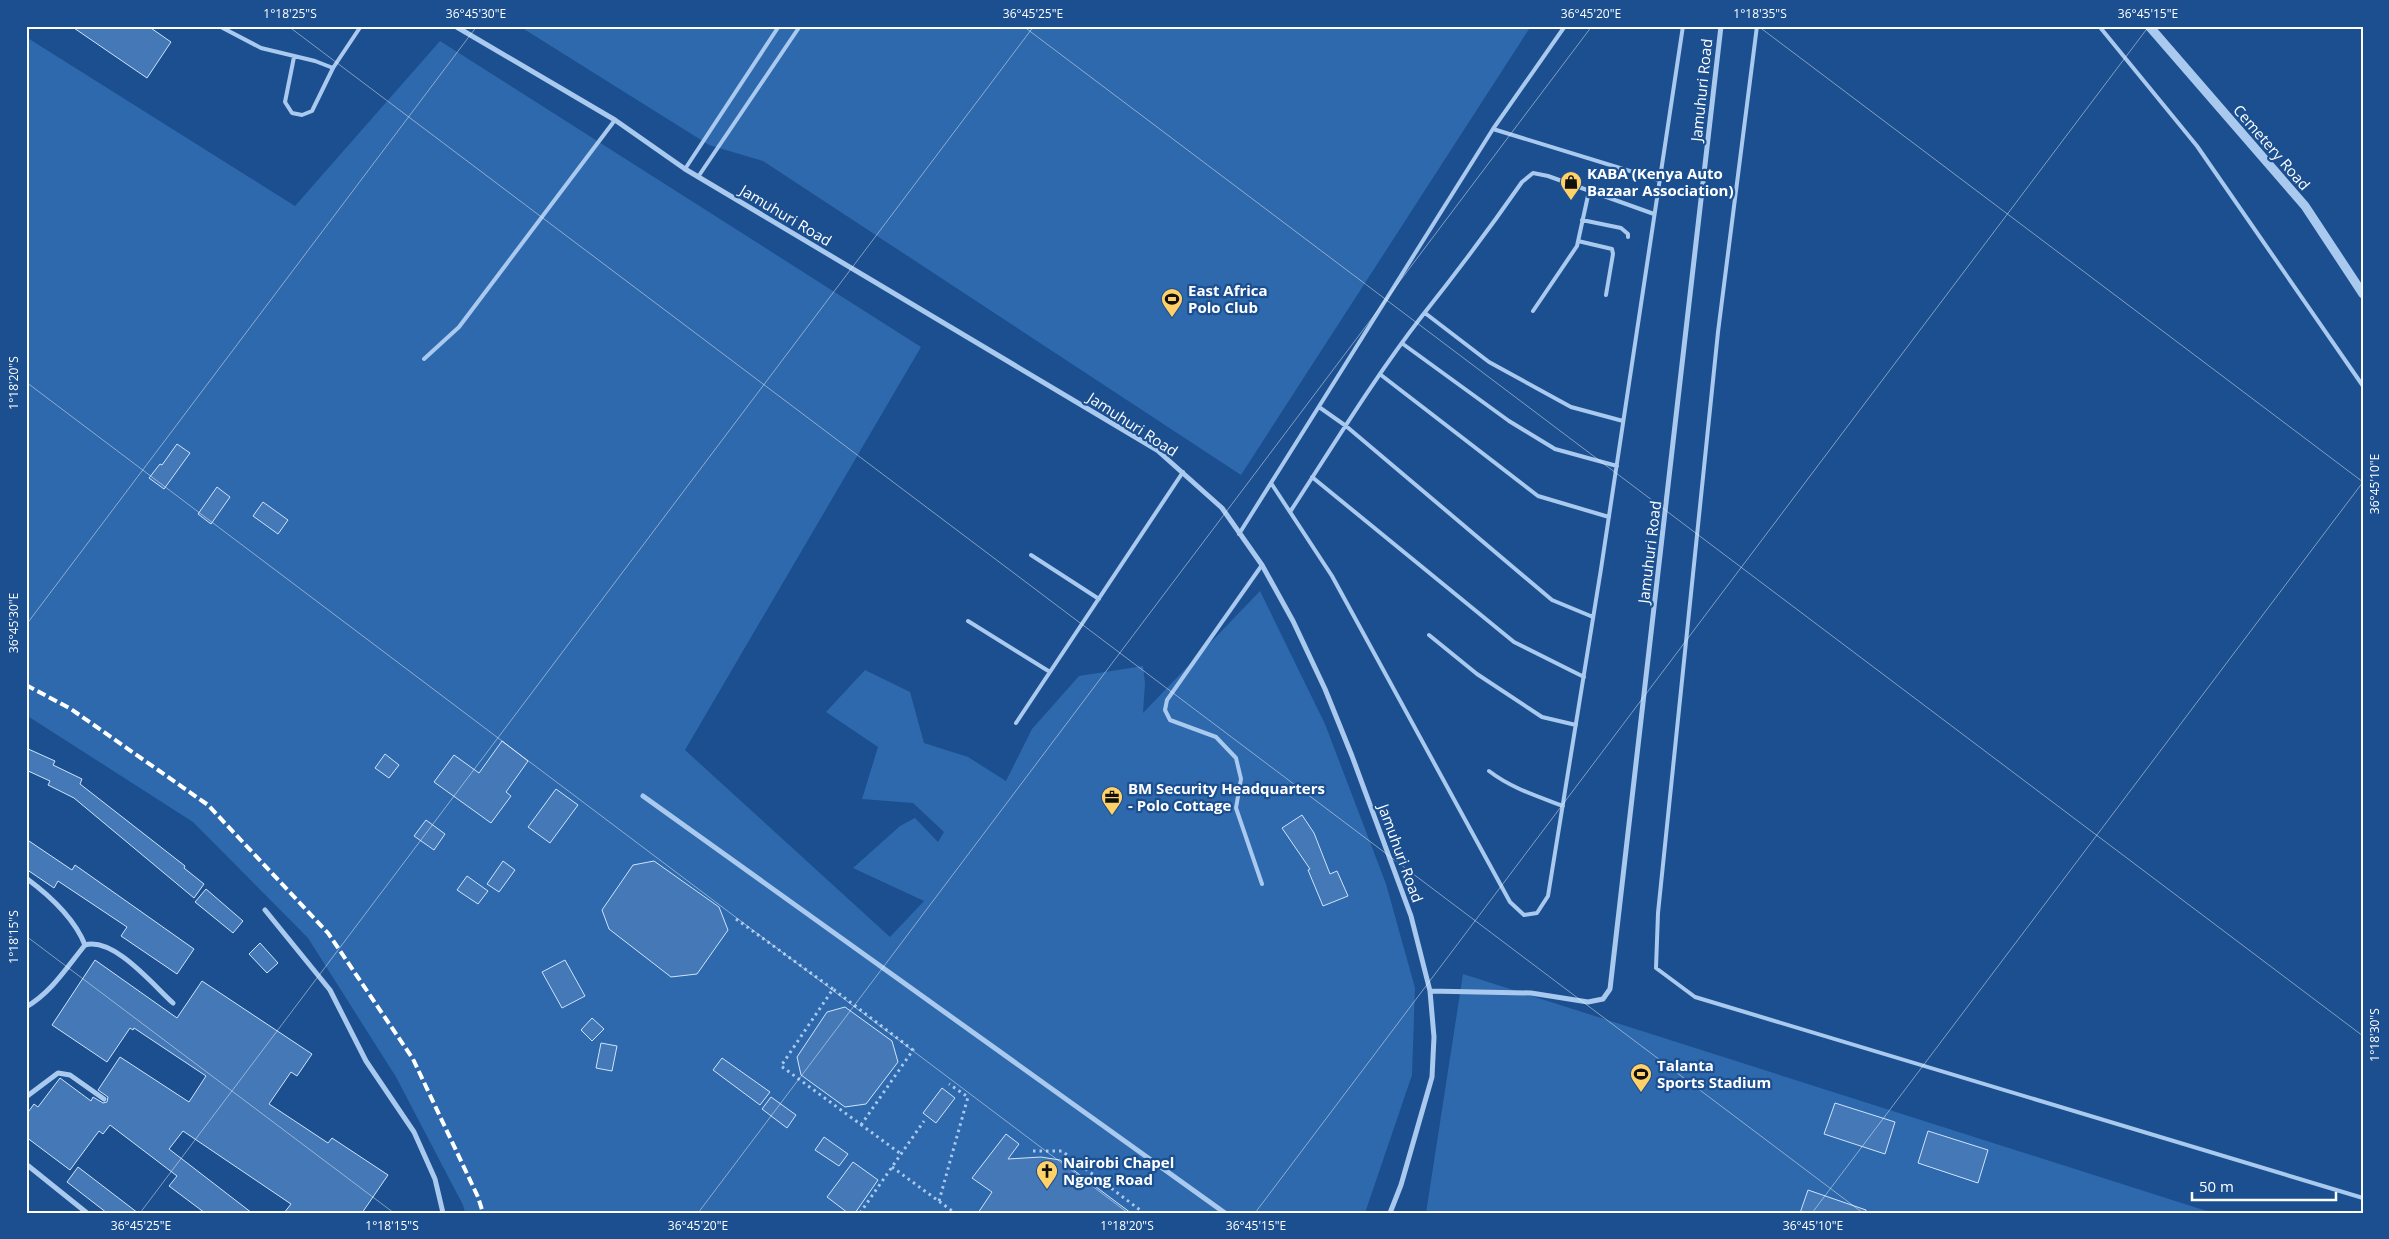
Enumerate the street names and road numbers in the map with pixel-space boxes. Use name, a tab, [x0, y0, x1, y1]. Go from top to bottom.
street label: Jamuhuri Road	[1685, 38, 1716, 144]
street label: Cemetery Road	[2229, 100, 2315, 194]
street label: Jamuhuri Road	[735, 179, 835, 250]
street label: Jamuhuri Road	[1082, 386, 1182, 461]
street label: Jamuhuri Road	[1633, 499, 1665, 607]
street label: Jamuhuri Road	[1373, 799, 1428, 905]

